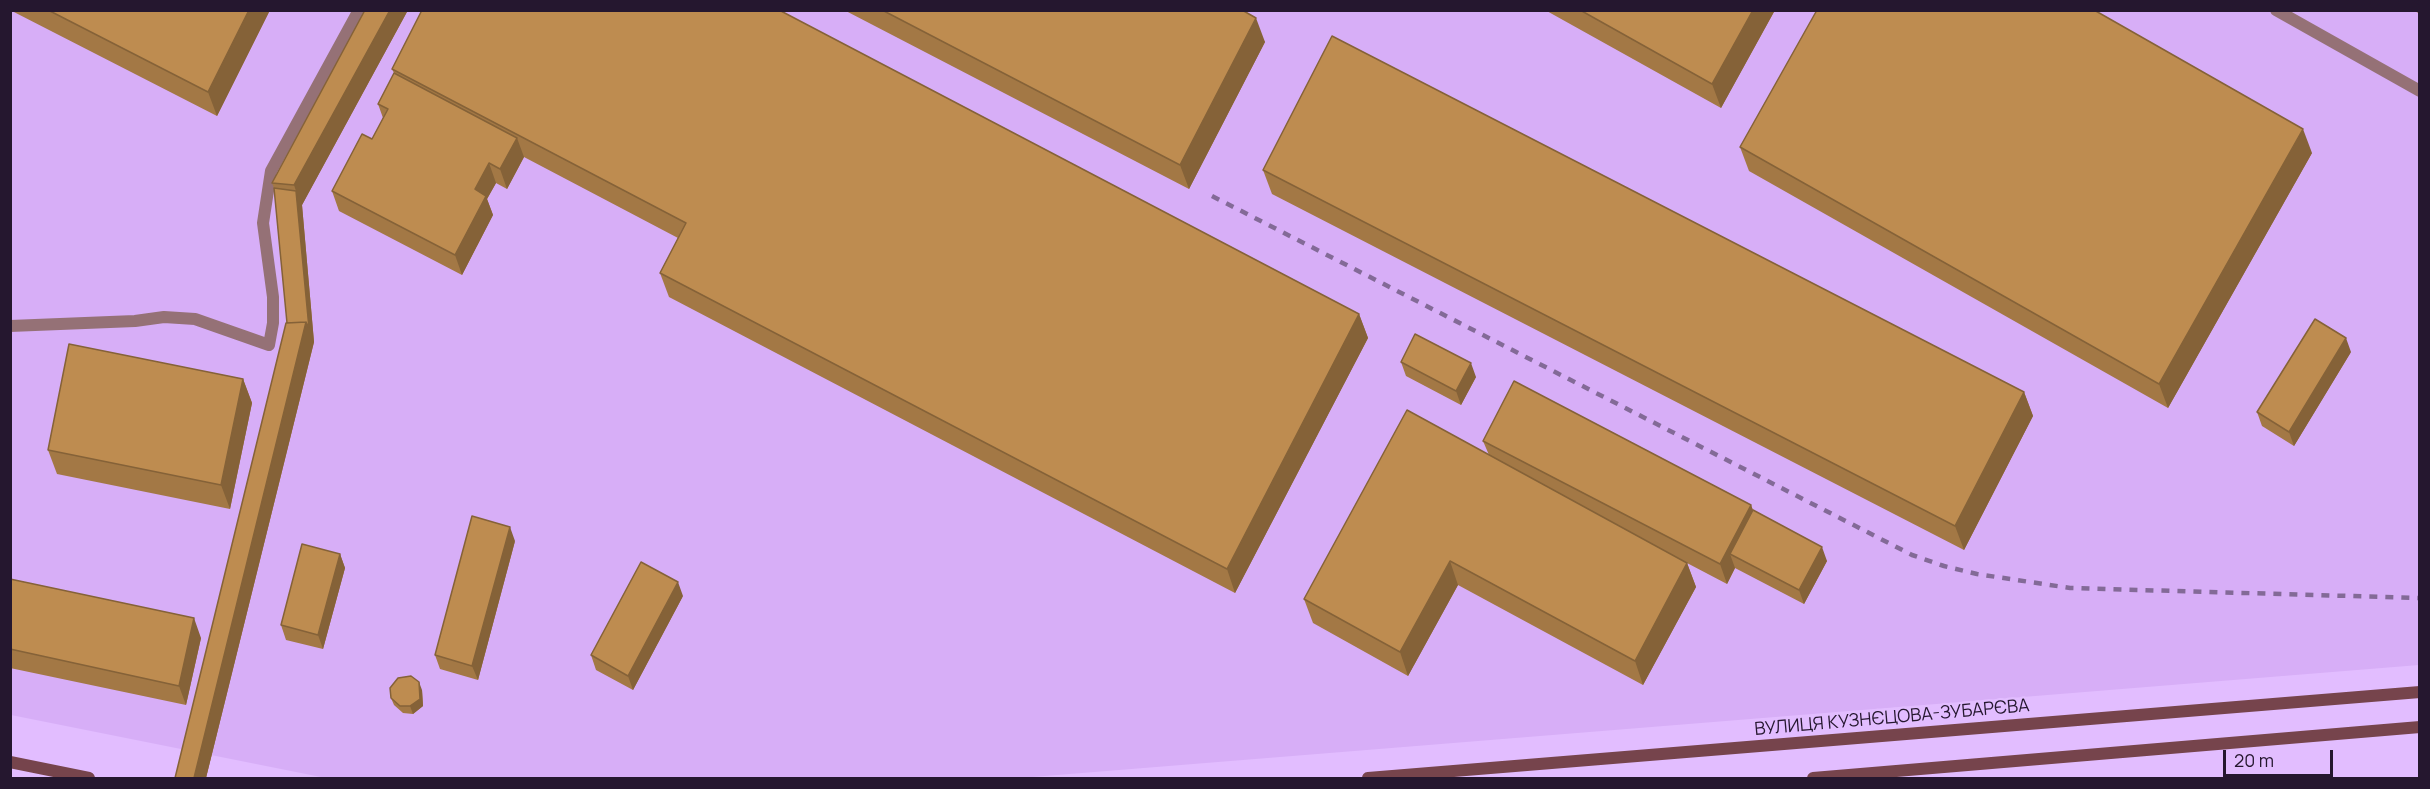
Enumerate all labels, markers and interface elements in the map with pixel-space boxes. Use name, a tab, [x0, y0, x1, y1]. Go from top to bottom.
street label: ВУЛИЦЯ КУЗНЄЦОВА-ЗУБАРЄВА	[1754, 695, 2030, 741]
scale bar	[2226, 738, 2336, 776]
text: 20 m	[2234, 748, 2274, 772]

